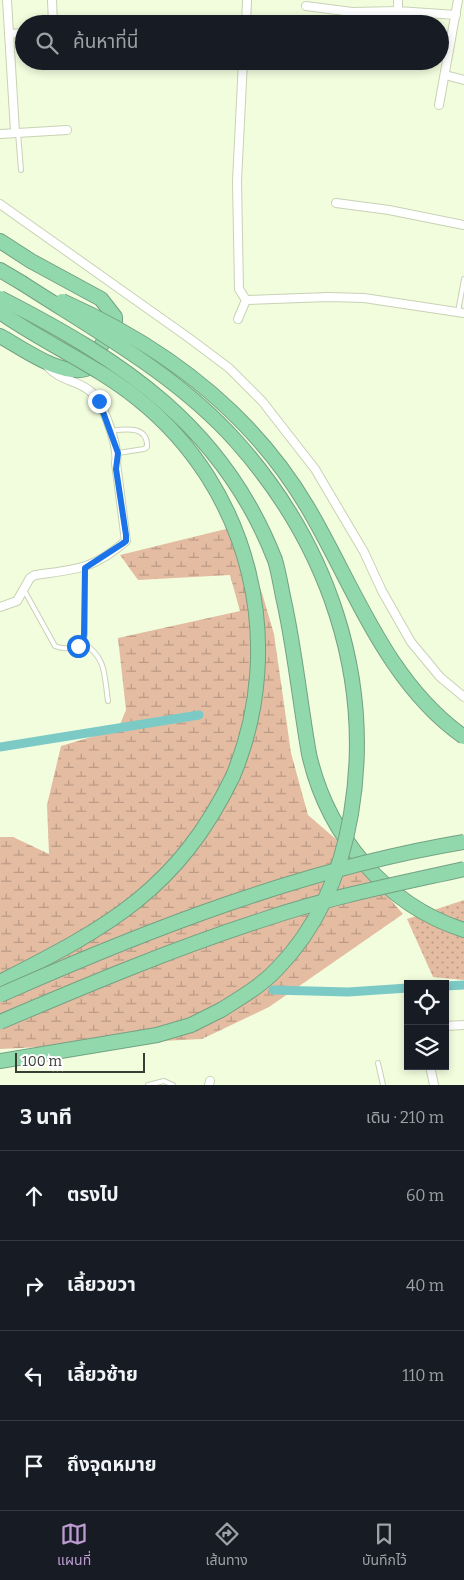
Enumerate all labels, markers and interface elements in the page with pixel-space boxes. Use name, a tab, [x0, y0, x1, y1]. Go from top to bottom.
search box	[15, 15, 449, 70]
icon: search	[33, 29, 61, 57]
text: ค้นหาที่นี่	[73, 30, 138, 53]
route end	[88, 390, 111, 413]
route start	[67, 635, 90, 658]
map controls	[404, 980, 449, 1070]
button: locate	[404, 980, 449, 1025]
button: layers	[404, 1025, 449, 1070]
scale bar	[15, 1050, 145, 1073]
text: 100 m	[22, 1053, 62, 1070]
text: 3 นาที	[20, 1104, 72, 1130]
text: เดิน · 210 m	[366, 1108, 444, 1127]
icon: ahead	[20, 1182, 48, 1210]
text: ตรงไป	[67, 1183, 119, 1206]
text: 60 m	[406, 1186, 444, 1205]
icon: right	[20, 1272, 48, 1300]
text: เลี้ยวขวา	[67, 1273, 136, 1296]
text: 40 m	[406, 1276, 444, 1295]
icon: left	[20, 1362, 48, 1390]
text: เลี้ยวซ้าย	[67, 1363, 138, 1386]
text: 110 m	[402, 1366, 444, 1385]
icon: arrive	[20, 1452, 48, 1480]
text: ถึงจุดหมาย	[67, 1453, 157, 1476]
tab: แผนที่	[57, 1520, 91, 1571]
tab: เส้นทาง	[205, 1520, 248, 1571]
tab: บันทึกไว้	[362, 1520, 407, 1571]

